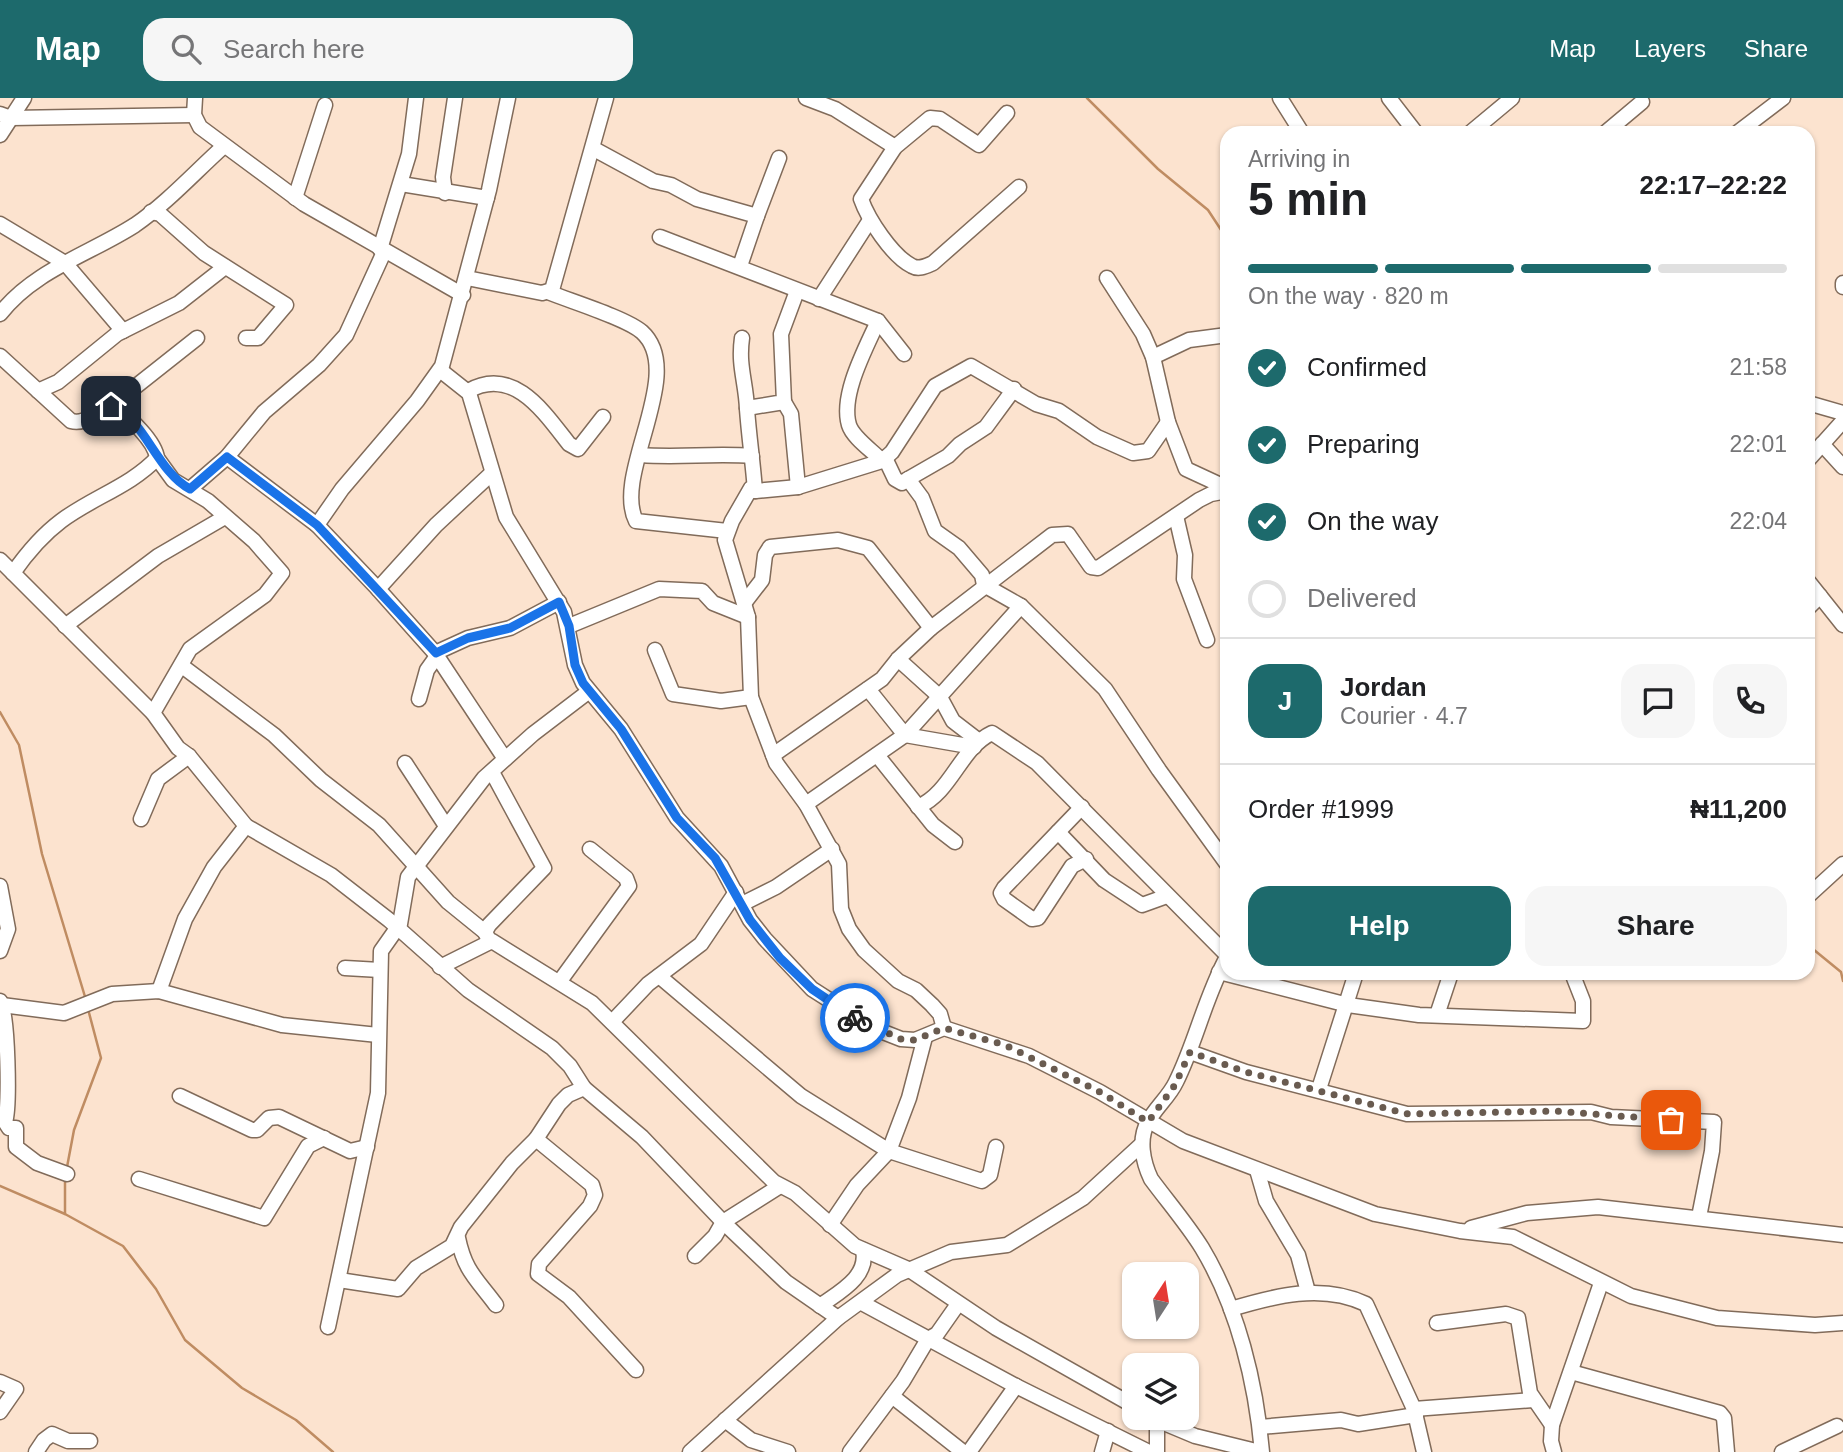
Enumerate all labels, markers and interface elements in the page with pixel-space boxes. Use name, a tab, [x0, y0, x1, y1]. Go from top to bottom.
search box	[143, 18, 633, 81]
text: Map	[35, 30, 101, 67]
icon: search	[167, 30, 205, 68]
text: Search here	[223, 34, 365, 64]
text: Map	[1549, 35, 1596, 62]
text: Layers	[1634, 35, 1706, 62]
text: Share	[1744, 35, 1808, 62]
text: Arriving in	[1248, 146, 1350, 172]
text: 22:17–22:22	[1640, 170, 1787, 200]
text: 5 min	[1248, 173, 1368, 225]
text: On the way · 820 m	[1248, 283, 1449, 309]
icon: check	[1248, 349, 1286, 387]
text: Confirmed	[1307, 352, 1427, 382]
text: 21:58	[1729, 354, 1787, 380]
pin	[81, 376, 141, 436]
icon: home	[92, 387, 130, 425]
icon: check	[1248, 426, 1286, 464]
text: Preparing	[1307, 429, 1420, 459]
text: 22:01	[1729, 431, 1787, 457]
icon: check	[1248, 503, 1286, 541]
text: On the way	[1307, 506, 1439, 536]
text: 22:04	[1729, 508, 1787, 534]
text: Delivered	[1307, 583, 1417, 613]
button: chat	[1621, 664, 1695, 738]
button: phone	[1713, 664, 1787, 738]
text: Jordan	[1340, 672, 1427, 702]
text: J	[1278, 686, 1292, 716]
text: Courier · 4.7	[1340, 703, 1468, 729]
text: Order #1999	[1248, 794, 1394, 824]
text: ₦11,200	[1690, 794, 1787, 824]
button: Help	[1248, 886, 1511, 966]
button: Share	[1525, 886, 1787, 966]
courier	[820, 983, 890, 1053]
icon: bike	[836, 999, 874, 1037]
pin	[1641, 1090, 1701, 1150]
icon: bag	[1652, 1101, 1690, 1139]
north arrow	[1122, 1262, 1199, 1339]
map controls	[1122, 1262, 1199, 1430]
button: layers	[1122, 1353, 1199, 1430]

